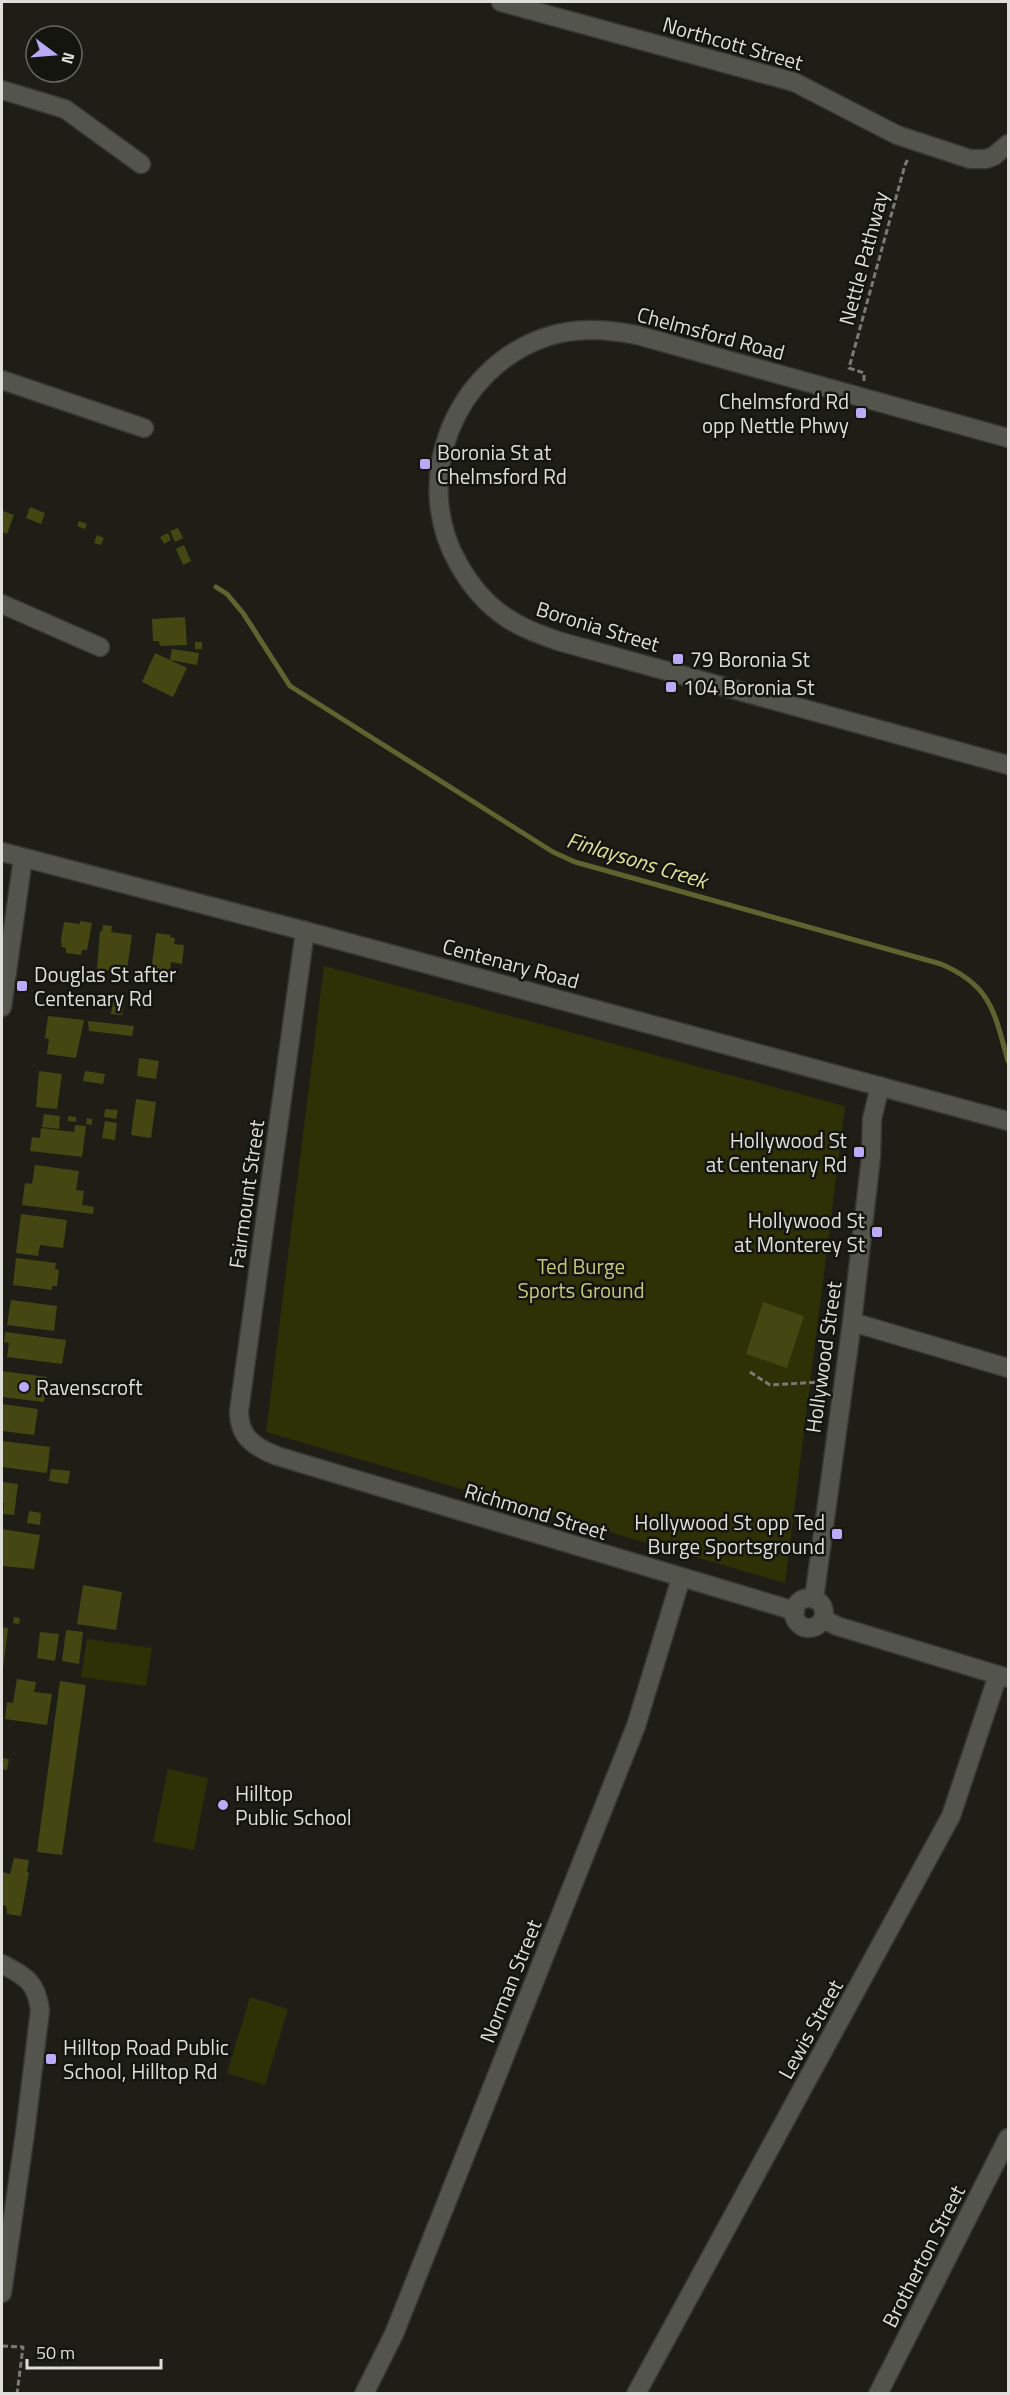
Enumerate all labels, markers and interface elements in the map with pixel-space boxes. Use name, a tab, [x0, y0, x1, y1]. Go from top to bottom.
street label: Northcott Street	[659, 8, 808, 78]
north arrow	[24, 24, 84, 84]
text: N	[55, 49, 81, 67]
street label: Nettle Pathway	[830, 188, 896, 328]
street label: Chelmsford Road	[634, 298, 788, 368]
place label: Chelmsford Rd opp Nettle Phwy	[702, 385, 849, 441]
marker: Chelmsford Rd opp Nettle Phwy	[854, 406, 868, 420]
place label: Boronia St at Chelmsford Rd	[437, 436, 567, 492]
marker: Boronia St at Chelmsford Rd	[418, 457, 432, 471]
street label: Boronia Street	[532, 592, 664, 660]
place label: 79 Boronia St	[690, 643, 811, 675]
marker: 79 Boronia St	[671, 652, 685, 666]
place label: 104 Boronia St	[683, 671, 815, 703]
marker: 104 Boronia St	[664, 680, 678, 694]
water label: Finlaysons Creek	[563, 823, 713, 898]
street label: Centenary Road	[439, 929, 583, 997]
place label: Douglas St after Centenary Rd	[34, 958, 176, 1014]
marker: Douglas St after Centenary Rd	[15, 979, 29, 993]
street label: Fairmount Street	[220, 1117, 272, 1270]
place label: Hollywood St at Centenary Rd	[706, 1124, 848, 1180]
marker: Hollywood St at Centenary Rd	[852, 1145, 866, 1159]
place label: Hollywood St at Monterey St	[734, 1204, 866, 1260]
marker: Hollywood St at Monterey St	[870, 1225, 884, 1239]
park label: Ted Burge Sports Ground	[517, 1250, 645, 1306]
street label: Hollywood Street	[797, 1278, 850, 1435]
place label: Ravenscroft	[36, 1371, 143, 1403]
marker: Ravenscroft	[17, 1380, 31, 1394]
street label: Richmond Street	[461, 1474, 612, 1548]
place label: Hollywood St opp Ted Burge Sportsground	[634, 1506, 825, 1562]
marker: Hollywood St opp Ted Burge Sportsground	[830, 1527, 844, 1541]
place label: Hilltop Public School	[235, 1777, 352, 1833]
marker: Hilltop Public School	[216, 1798, 230, 1812]
street label: Norman Street	[471, 1914, 550, 2048]
street label: Lewis Street	[769, 1973, 851, 2085]
place label: Hilltop Road Public School, Hilltop Rd	[63, 2031, 229, 2087]
marker: Hilltop Road Public School, Hilltop Rd	[44, 2052, 58, 2066]
street label: Brotherton Street	[873, 2179, 973, 2333]
scale bar	[27, 2332, 160, 2370]
text: 50 m	[36, 2339, 75, 2366]

